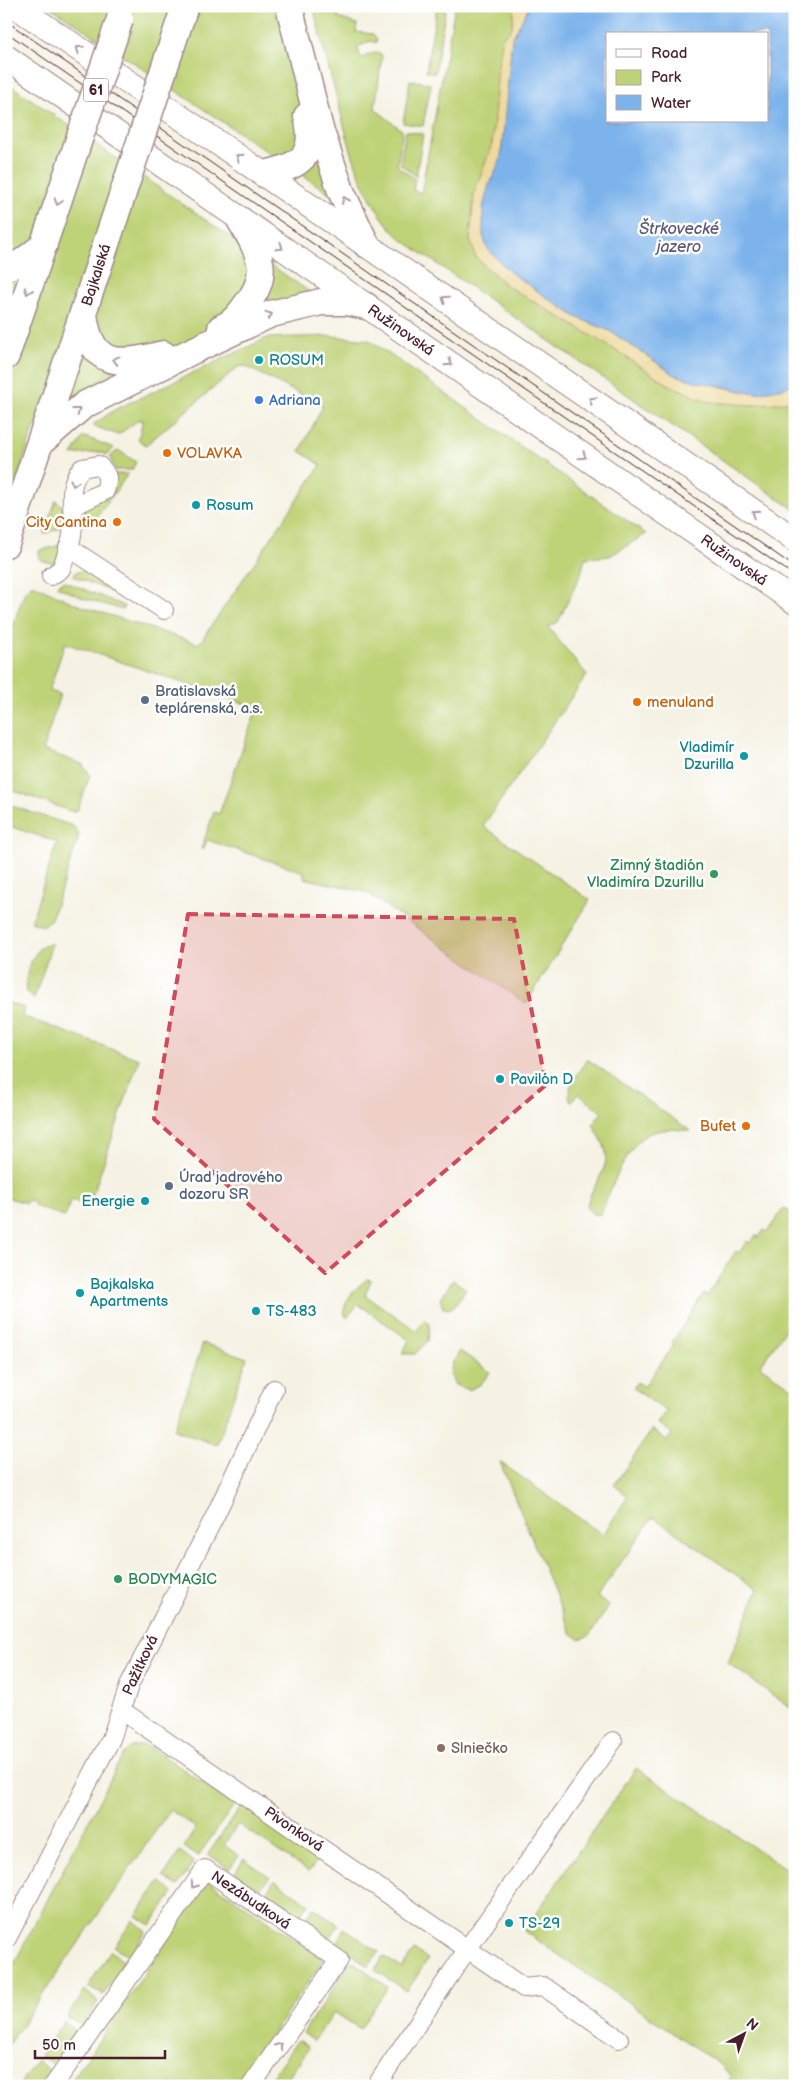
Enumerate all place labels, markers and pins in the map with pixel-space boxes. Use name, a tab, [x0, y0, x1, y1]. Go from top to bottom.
place label: ROSUM	[269, 351, 324, 370]
marker: ROSUM	[253, 354, 265, 366]
place label: Adriana	[269, 391, 321, 410]
marker: Adriana	[253, 394, 265, 406]
place label: VOLAVKA	[177, 444, 243, 463]
marker: VOLAVKA	[161, 447, 173, 459]
place label: Rosum	[206, 496, 253, 515]
marker: Rosum	[190, 499, 202, 511]
place label: City Cantina	[26, 513, 107, 532]
marker: City Cantina	[111, 516, 123, 528]
place label: Bratislavská teplárenská, a.s.	[155, 682, 263, 718]
place label: menuland	[647, 693, 714, 712]
marker: Bratislavská teplárenská, a.s.	[139, 694, 151, 706]
marker: menuland	[631, 696, 643, 708]
place label: Vladimír Dzurilla	[680, 738, 735, 774]
marker: Vladimír Dzurilla	[738, 750, 750, 762]
place label: Zimný štadión Vladimíra Dzurillu	[587, 856, 704, 892]
marker: Zimný štadión Vladimíra Dzurillu	[708, 868, 720, 880]
place label: Pavilón D	[510, 1070, 573, 1089]
marker: Pavilón D	[494, 1073, 506, 1085]
place label: Bufet	[700, 1117, 736, 1136]
marker: Bufet	[740, 1120, 752, 1132]
place label: Úrad jadrového dozoru SR	[179, 1168, 283, 1204]
marker: Úrad jadrového dozoru SR	[163, 1180, 175, 1192]
place label: Energie	[82, 1192, 135, 1211]
marker: Energie	[139, 1195, 151, 1207]
place label: Bajkalska Apartments	[90, 1275, 169, 1311]
marker: Bajkalska Apartments	[74, 1287, 86, 1299]
place label: TS-483	[266, 1302, 317, 1321]
marker: TS-483	[250, 1305, 262, 1317]
place label: BODYMAGIC	[128, 1570, 217, 1589]
marker: BODYMAGIC	[112, 1573, 124, 1585]
place label: Slniečko	[451, 1739, 508, 1758]
marker: Slniečko	[435, 1742, 447, 1754]
place label: TS-29	[519, 1914, 560, 1933]
marker: TS-29	[503, 1917, 515, 1929]

